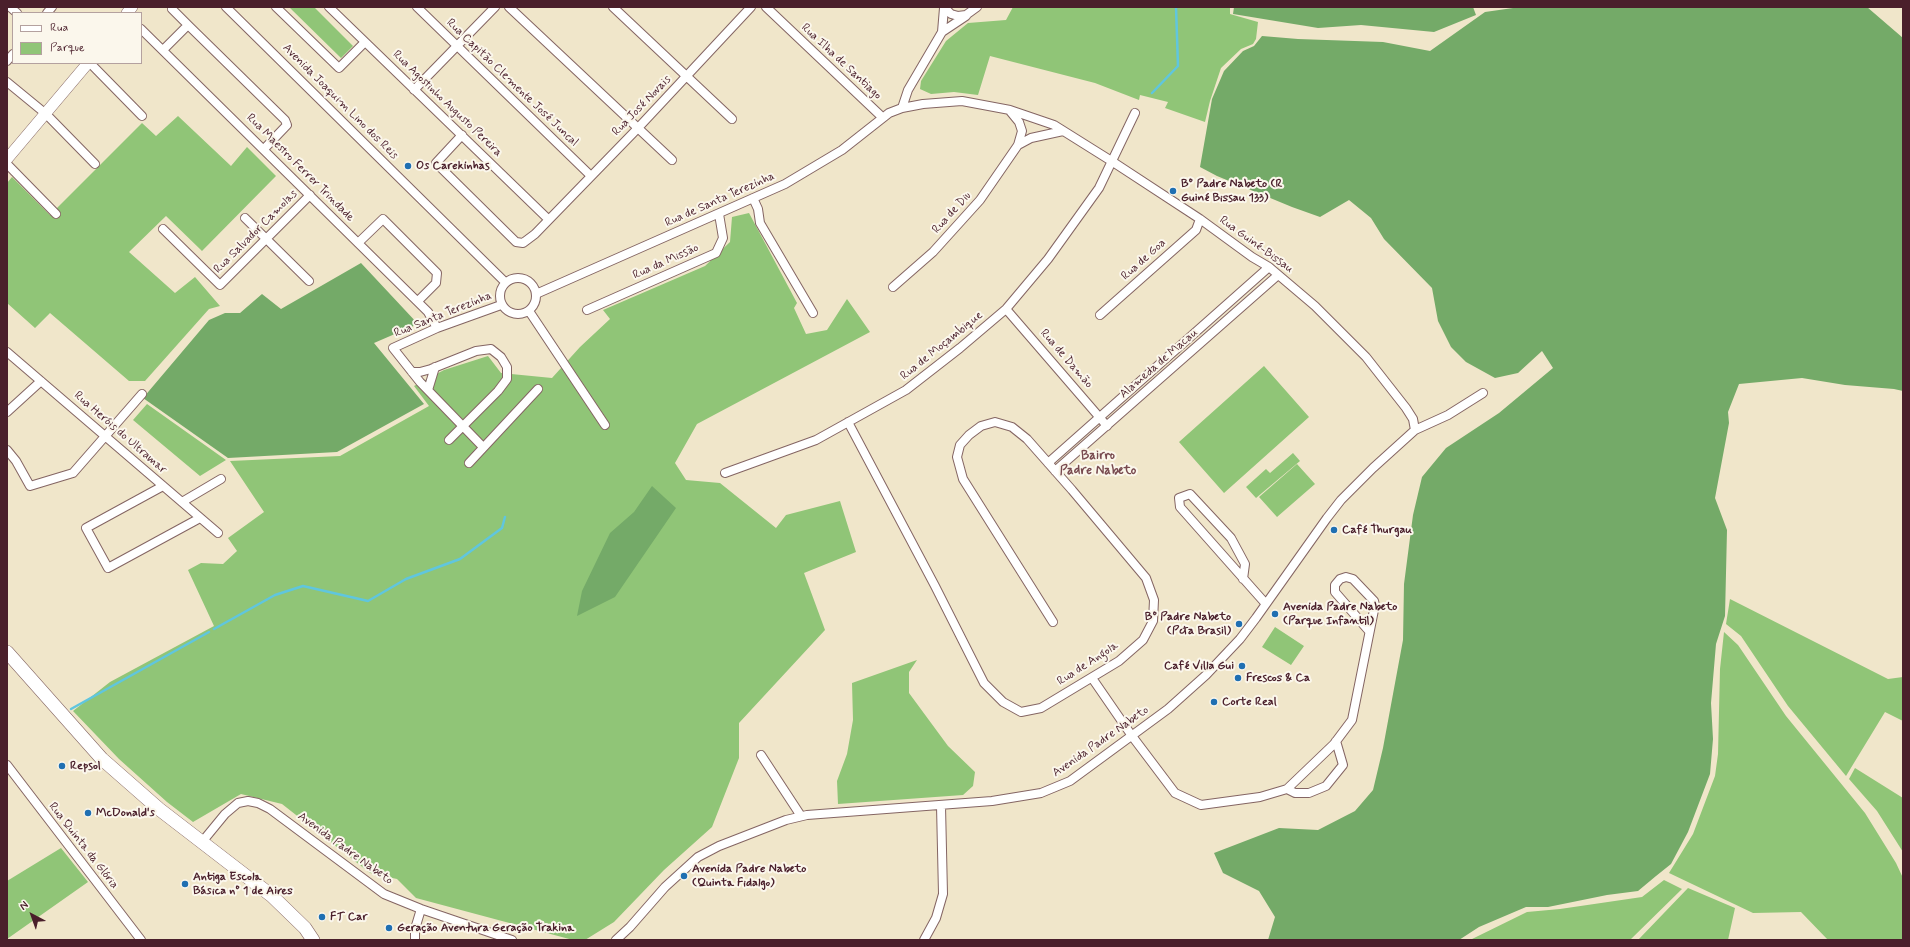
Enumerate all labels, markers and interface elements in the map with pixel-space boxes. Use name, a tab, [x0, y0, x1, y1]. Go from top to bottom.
legend	[12, 12, 142, 64]
street label: Rua Capitão Clemente José Juncal	[443, 16, 581, 150]
text: Rua	[50, 20, 68, 36]
street label: Rua Ilha de Santiago	[798, 21, 884, 103]
text: Parque	[50, 40, 85, 56]
street label: Avenida Joaquim Lino dos Reis	[279, 41, 401, 163]
street label: Rua Agostinho Augusto Pereira	[389, 48, 505, 160]
street label: Rua José Novais	[610, 73, 674, 139]
street label: Rua Maestro Ferrer Trindade	[243, 111, 357, 225]
place label: Os Carekinhas	[416, 159, 490, 173]
marker: Os Carekinhas	[403, 161, 413, 171]
street label: Rua de Santa Terezinha	[663, 169, 777, 231]
place label: Bº Padre Nabeto (R Guiné Bissau 133)	[1181, 177, 1283, 205]
marker: Bº Padre Nabeto (R Guiné Bissau 133)	[1168, 186, 1178, 196]
street label: Rua Salvador Camolas	[211, 187, 301, 277]
street label: Rua de Diu	[929, 189, 975, 237]
street label: Rua Guiné-Bissau	[1216, 213, 1296, 277]
street label: Rua de Goa	[1119, 236, 1169, 284]
street label: Rua da Missão	[631, 241, 701, 283]
street label: Rua Santa Terezinha	[392, 289, 494, 341]
street label: Rua de Moçambique	[898, 308, 986, 384]
street label: Alameda de Macau	[1117, 326, 1201, 402]
street label: Rua de Damão	[1037, 327, 1095, 391]
street label: Rua Heróis do Ultramar	[71, 389, 169, 477]
district label: Bairro Padre Nabeto	[1060, 448, 1136, 479]
place label: Café Thurgau	[1342, 523, 1412, 537]
marker: Café Thurgau	[1329, 525, 1339, 535]
place label: Avenida Padre Nabeto (Parque Infantil)	[1283, 600, 1397, 628]
marker: Avenida Padre Nabeto (Parque Infantil)	[1270, 609, 1280, 619]
place label: Bº Padre Nabeto (Pcta Brasil)	[1145, 610, 1231, 638]
marker: Bº Padre Nabeto (Pcta Brasil)	[1234, 619, 1244, 629]
street label: Rua de Angola	[1055, 639, 1121, 689]
place label: Café Villa Gui	[1164, 659, 1234, 673]
marker: Café Villa Gui	[1237, 661, 1247, 671]
place label: Frescos & Ca	[1246, 671, 1310, 685]
marker: Frescos & Ca	[1233, 673, 1243, 683]
place label: Corte Real	[1222, 695, 1277, 709]
marker: Corte Real	[1209, 697, 1219, 707]
street label: Avenida Padre Nabeto	[1050, 703, 1152, 781]
place label: Repsol	[70, 759, 101, 773]
marker: Repsol	[57, 761, 67, 771]
street label: Rua Quinta da Glória	[45, 800, 121, 892]
place label: McDonald's	[96, 806, 155, 820]
marker: McDonald's	[83, 808, 93, 818]
street label: Avenida Padre Nabeto	[295, 810, 395, 888]
place label: Avenida Padre Nabeto (Quinta Fidalgo)	[692, 862, 806, 890]
place label: Antiga Escola Básica nº 1 de Aires	[193, 870, 293, 898]
marker: Avenida Padre Nabeto (Quinta Fidalgo)	[679, 871, 689, 881]
marker: Antiga Escola Básica nº 1 de Aires	[180, 879, 190, 889]
north arrow	[12, 895, 52, 935]
text: N	[17, 898, 31, 914]
place label: FT Car	[330, 910, 367, 924]
marker: FT Car	[317, 912, 327, 922]
place label: Geração Aventura Geração Trakina	[397, 921, 574, 935]
marker: Geração Aventura Geração Trakina	[384, 923, 394, 933]

